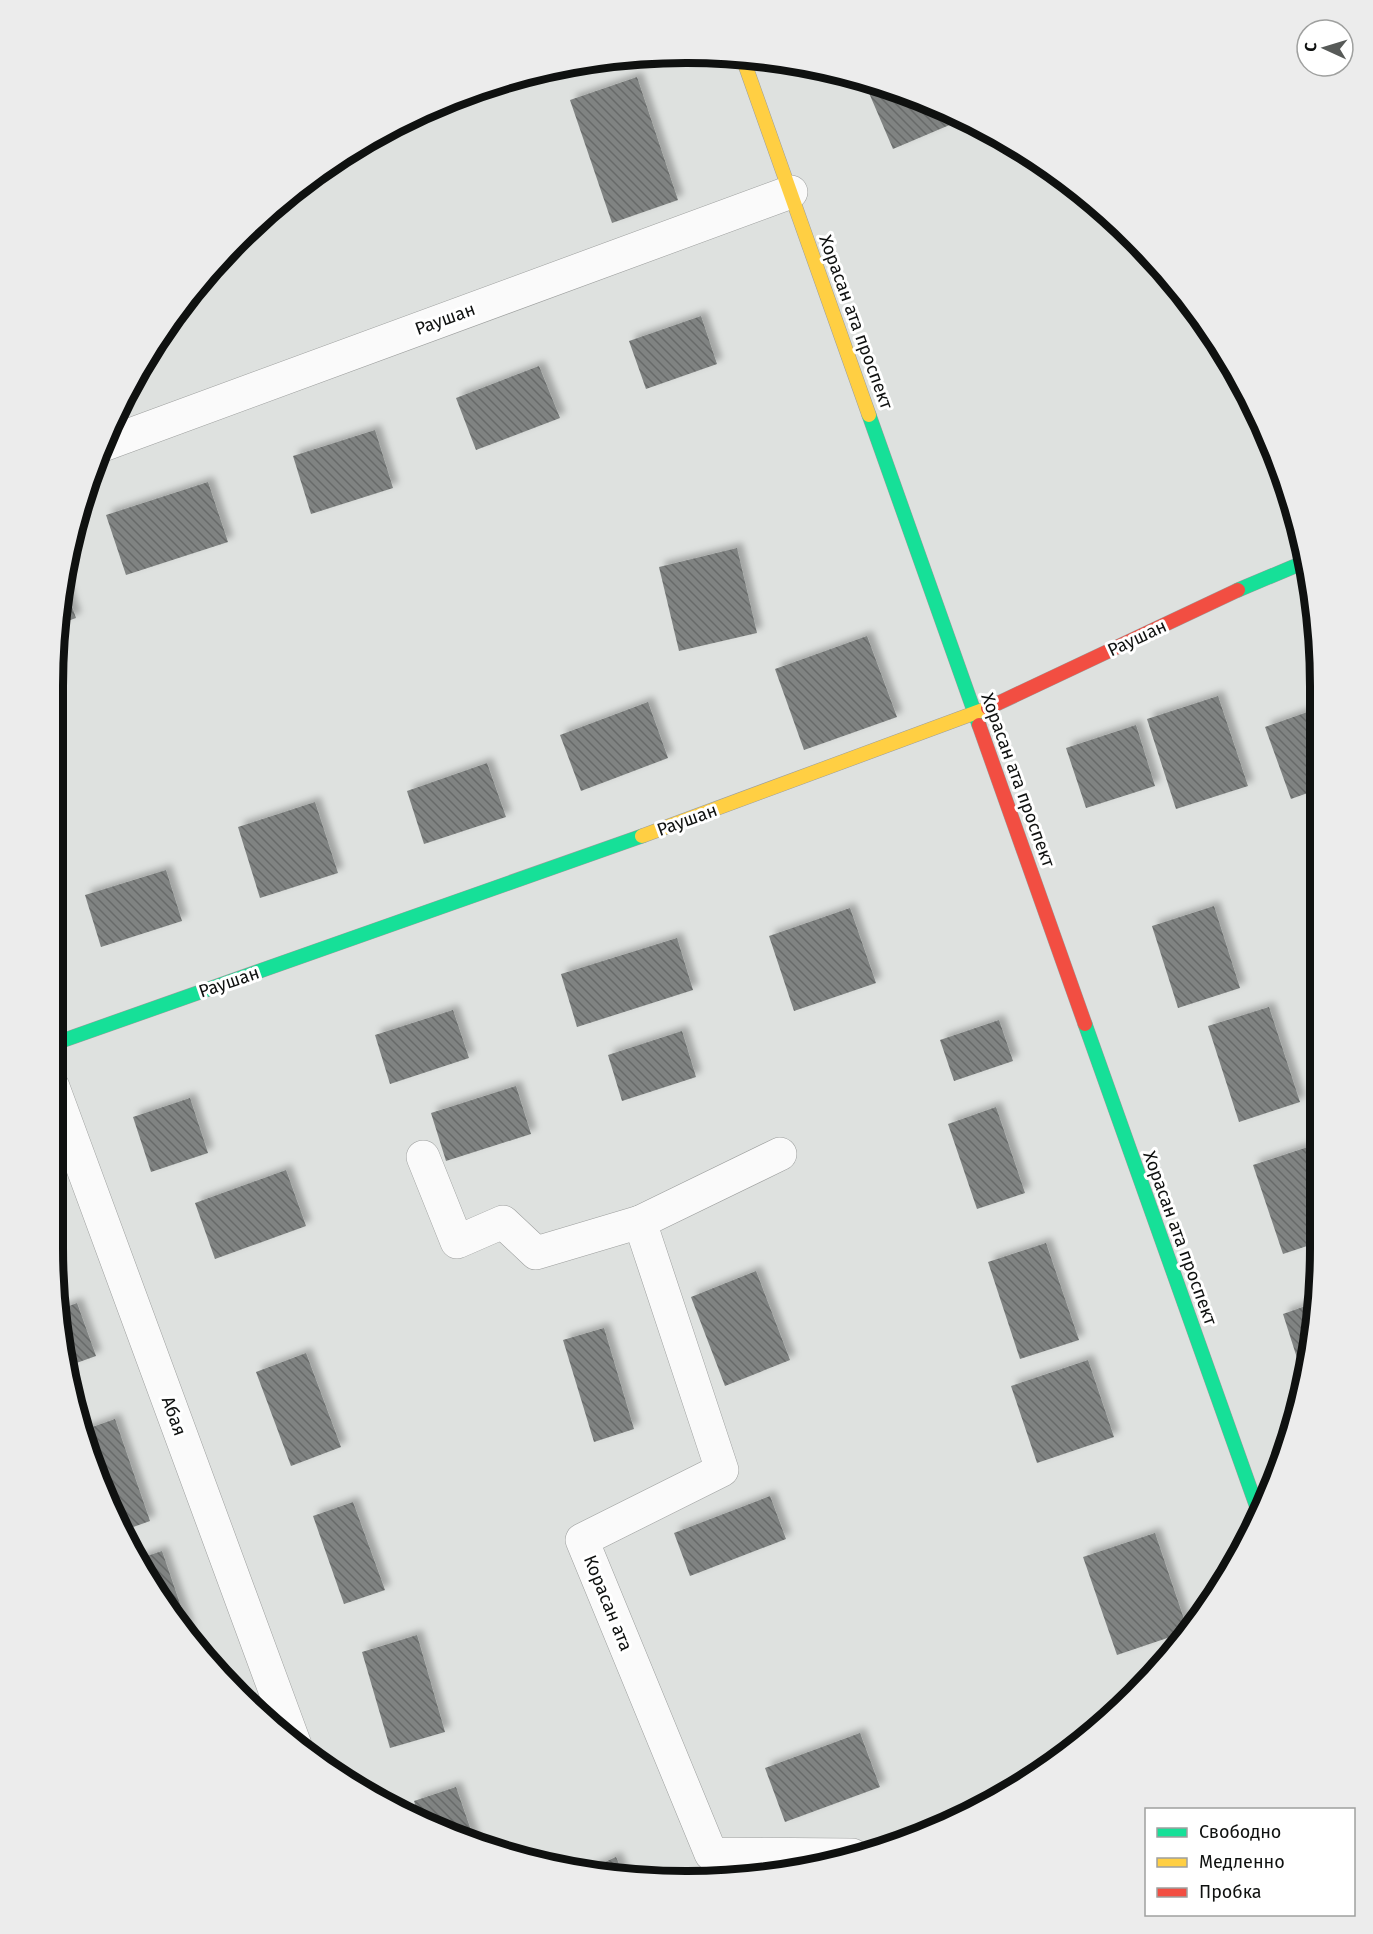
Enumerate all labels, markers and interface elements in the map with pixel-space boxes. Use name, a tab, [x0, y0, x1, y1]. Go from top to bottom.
north arrow	[1295, 18, 1355, 78]
text: С	[1301, 41, 1320, 52]
street label: Хорасан ата проспект	[814, 232, 898, 413]
street label: Раушан	[412, 298, 478, 340]
street label: Раушан	[1104, 615, 1170, 661]
street label: Хорасан ата проспект	[976, 690, 1060, 871]
street label: Раушан	[654, 799, 720, 841]
street label: Раушан	[196, 961, 262, 1003]
street label: Хорасан ата проспект	[1138, 1148, 1222, 1329]
street label: Абая	[157, 1393, 191, 1439]
street label: Корасан ата	[579, 1552, 637, 1654]
legend	[1145, 1808, 1355, 1916]
text: Свободно	[1199, 1821, 1281, 1843]
text: Медленно	[1199, 1851, 1285, 1873]
text: Пробка	[1199, 1881, 1262, 1903]

